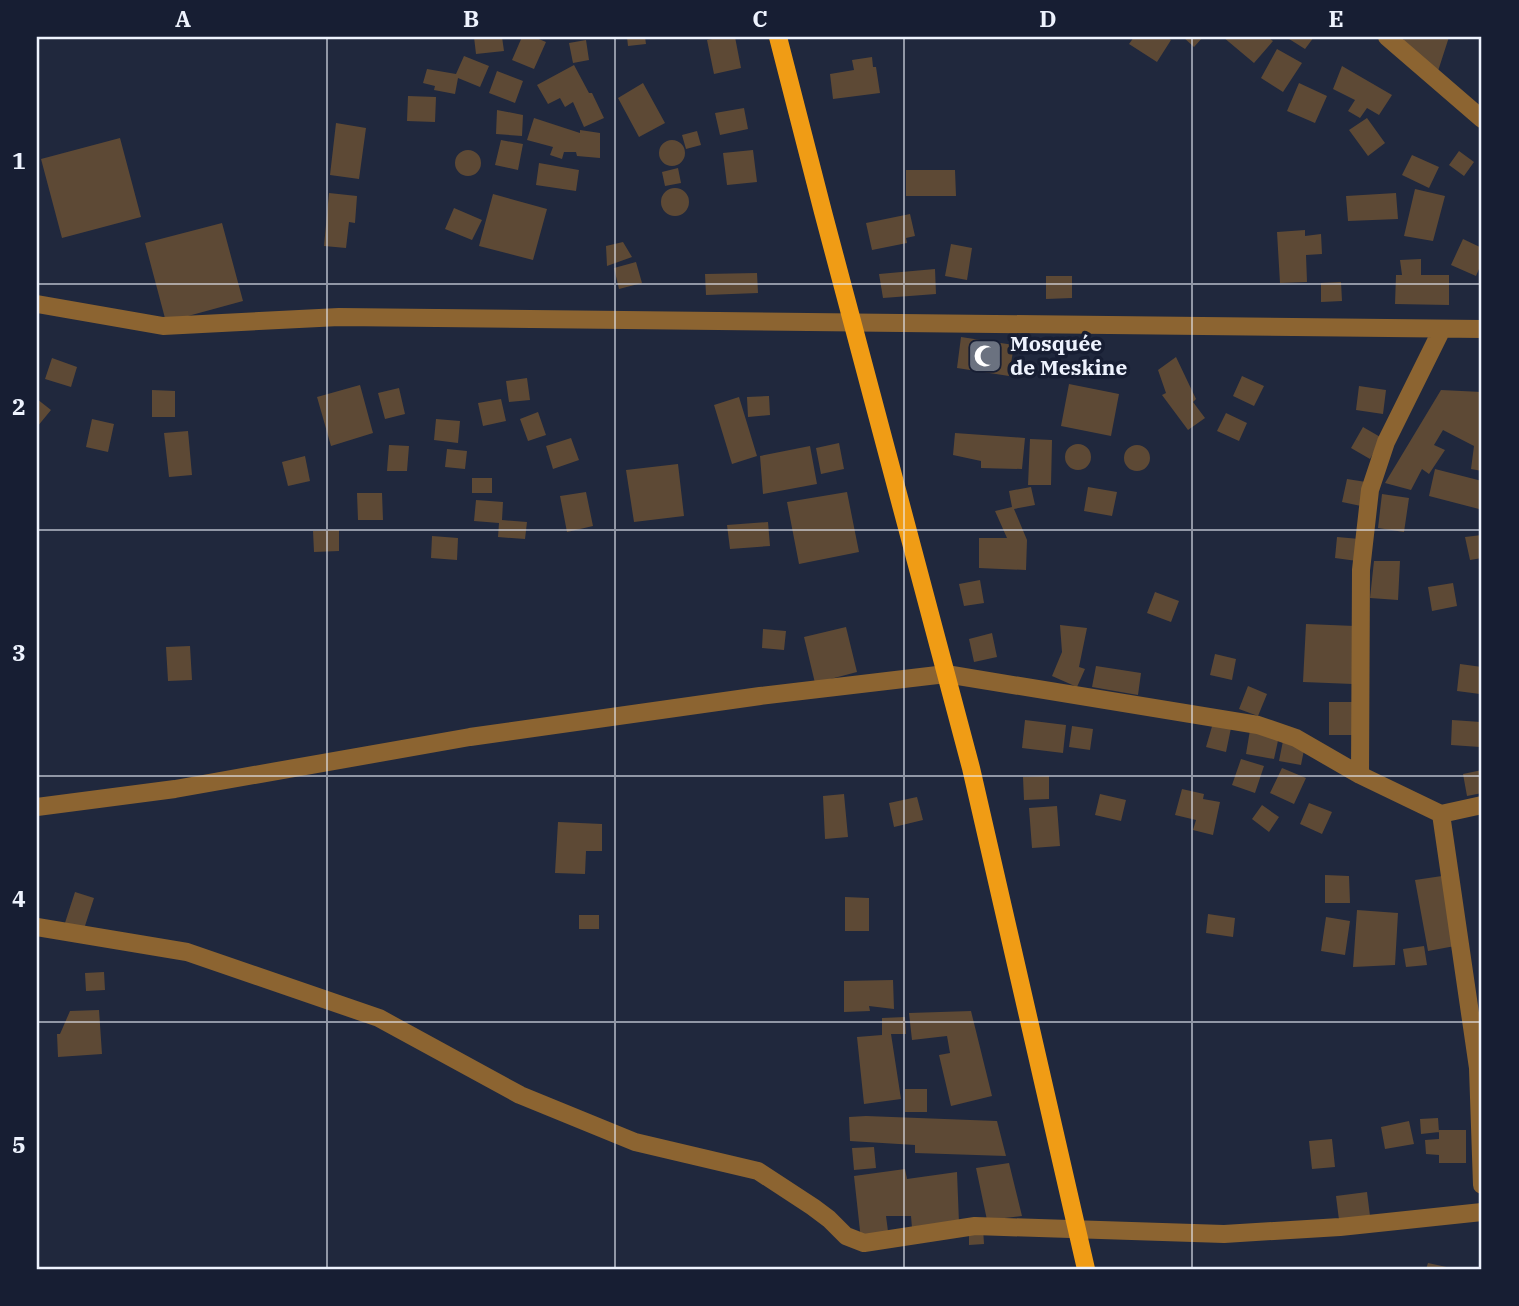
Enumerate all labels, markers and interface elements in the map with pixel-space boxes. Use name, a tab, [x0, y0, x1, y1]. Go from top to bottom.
text: A	[175, 3, 191, 33]
text: B	[463, 3, 479, 33]
text: C	[752, 3, 768, 33]
text: D	[1039, 3, 1057, 33]
text: E	[1328, 3, 1344, 33]
text: 1	[12, 145, 26, 175]
place label: Mosquée de Meskine	[1010, 329, 1127, 381]
mosque icon: Mosquée de Meskine	[966, 337, 1004, 375]
text: 2	[12, 391, 26, 421]
text: 3	[12, 637, 26, 667]
text: 4	[12, 883, 26, 913]
text: 5	[12, 1129, 26, 1159]

